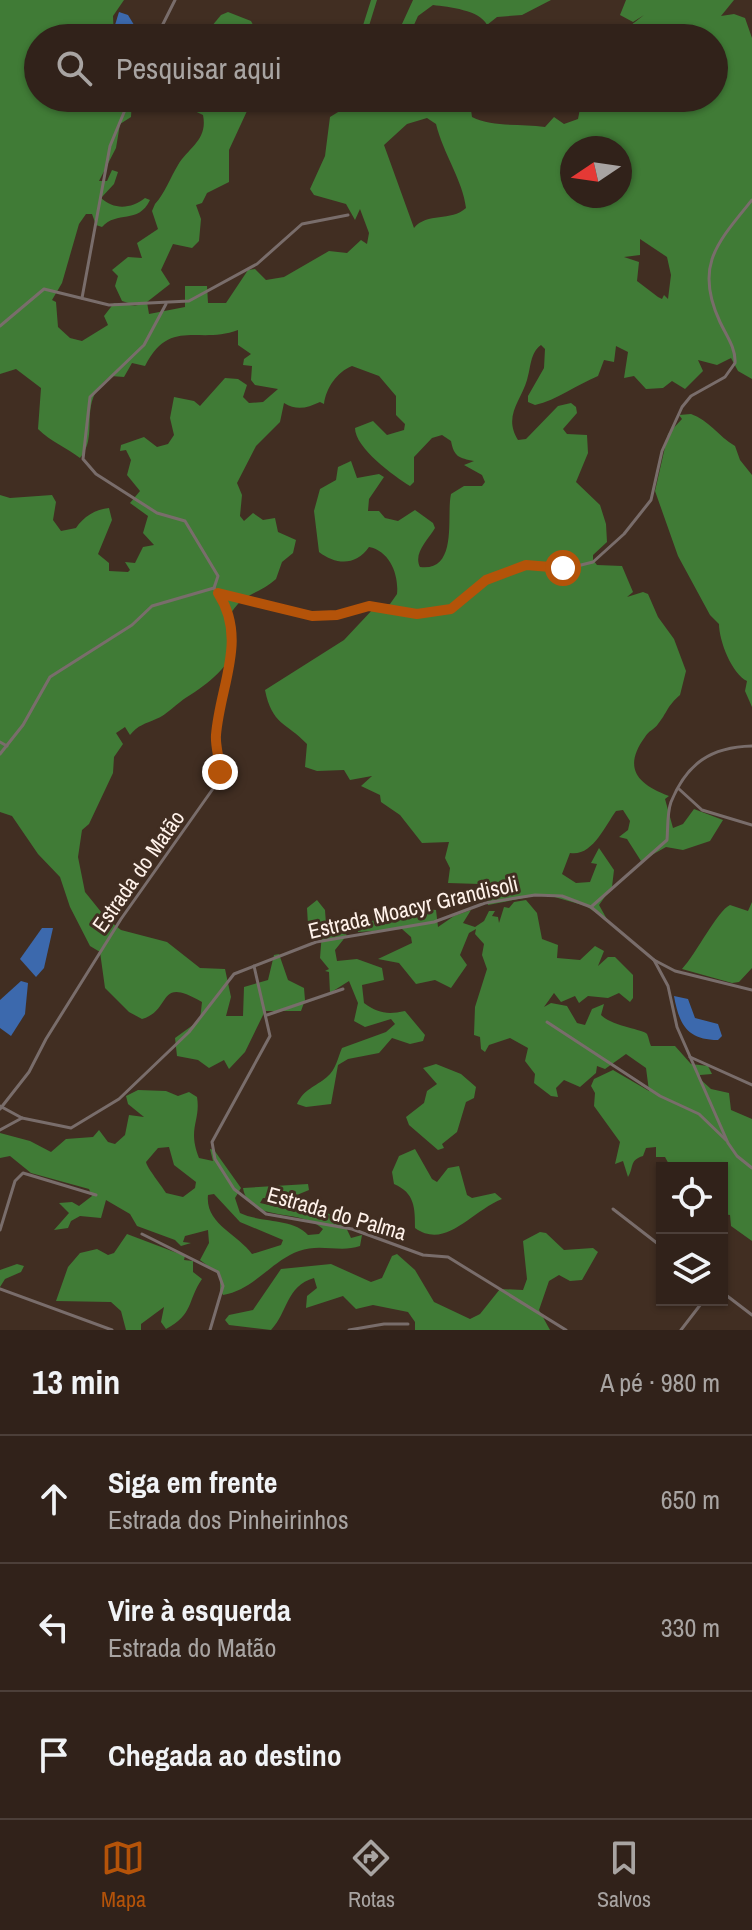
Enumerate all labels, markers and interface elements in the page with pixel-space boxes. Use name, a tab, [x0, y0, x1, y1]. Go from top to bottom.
search box	[24, 24, 728, 112]
icon: search	[52, 46, 96, 90]
text: Pesquisar aqui	[116, 48, 281, 88]
north arrow	[560, 136, 632, 208]
route start	[545, 550, 581, 586]
route end	[202, 754, 238, 790]
street label: Estrada do Matão	[85, 804, 191, 938]
street label: Estrada Moacyr Grandisoli	[305, 868, 521, 946]
map controls	[656, 1162, 728, 1306]
button: locate	[656, 1162, 728, 1234]
street label: Estrada do Palma	[264, 1179, 410, 1247]
button: layers	[656, 1234, 728, 1306]
text: 13 min	[32, 1359, 120, 1405]
text: A pé · 980 m	[600, 1365, 720, 1400]
text: Siga em frente	[108, 1462, 278, 1502]
icon: ahead	[32, 1477, 76, 1521]
text: 650 m	[661, 1482, 720, 1517]
text: Estrada dos Pinheirinhos	[108, 1502, 349, 1537]
text: Vire à esquerda	[108, 1590, 291, 1630]
icon: left	[32, 1605, 76, 1649]
text: 330 m	[661, 1610, 720, 1645]
text: Estrada do Matão	[108, 1630, 276, 1665]
icon: arrive	[32, 1733, 76, 1777]
text: Chegada ao destino	[108, 1735, 342, 1775]
tab: Mapa	[101, 1836, 146, 1914]
tab: Rotas	[348, 1836, 395, 1914]
tab: Salvos	[597, 1836, 651, 1914]

